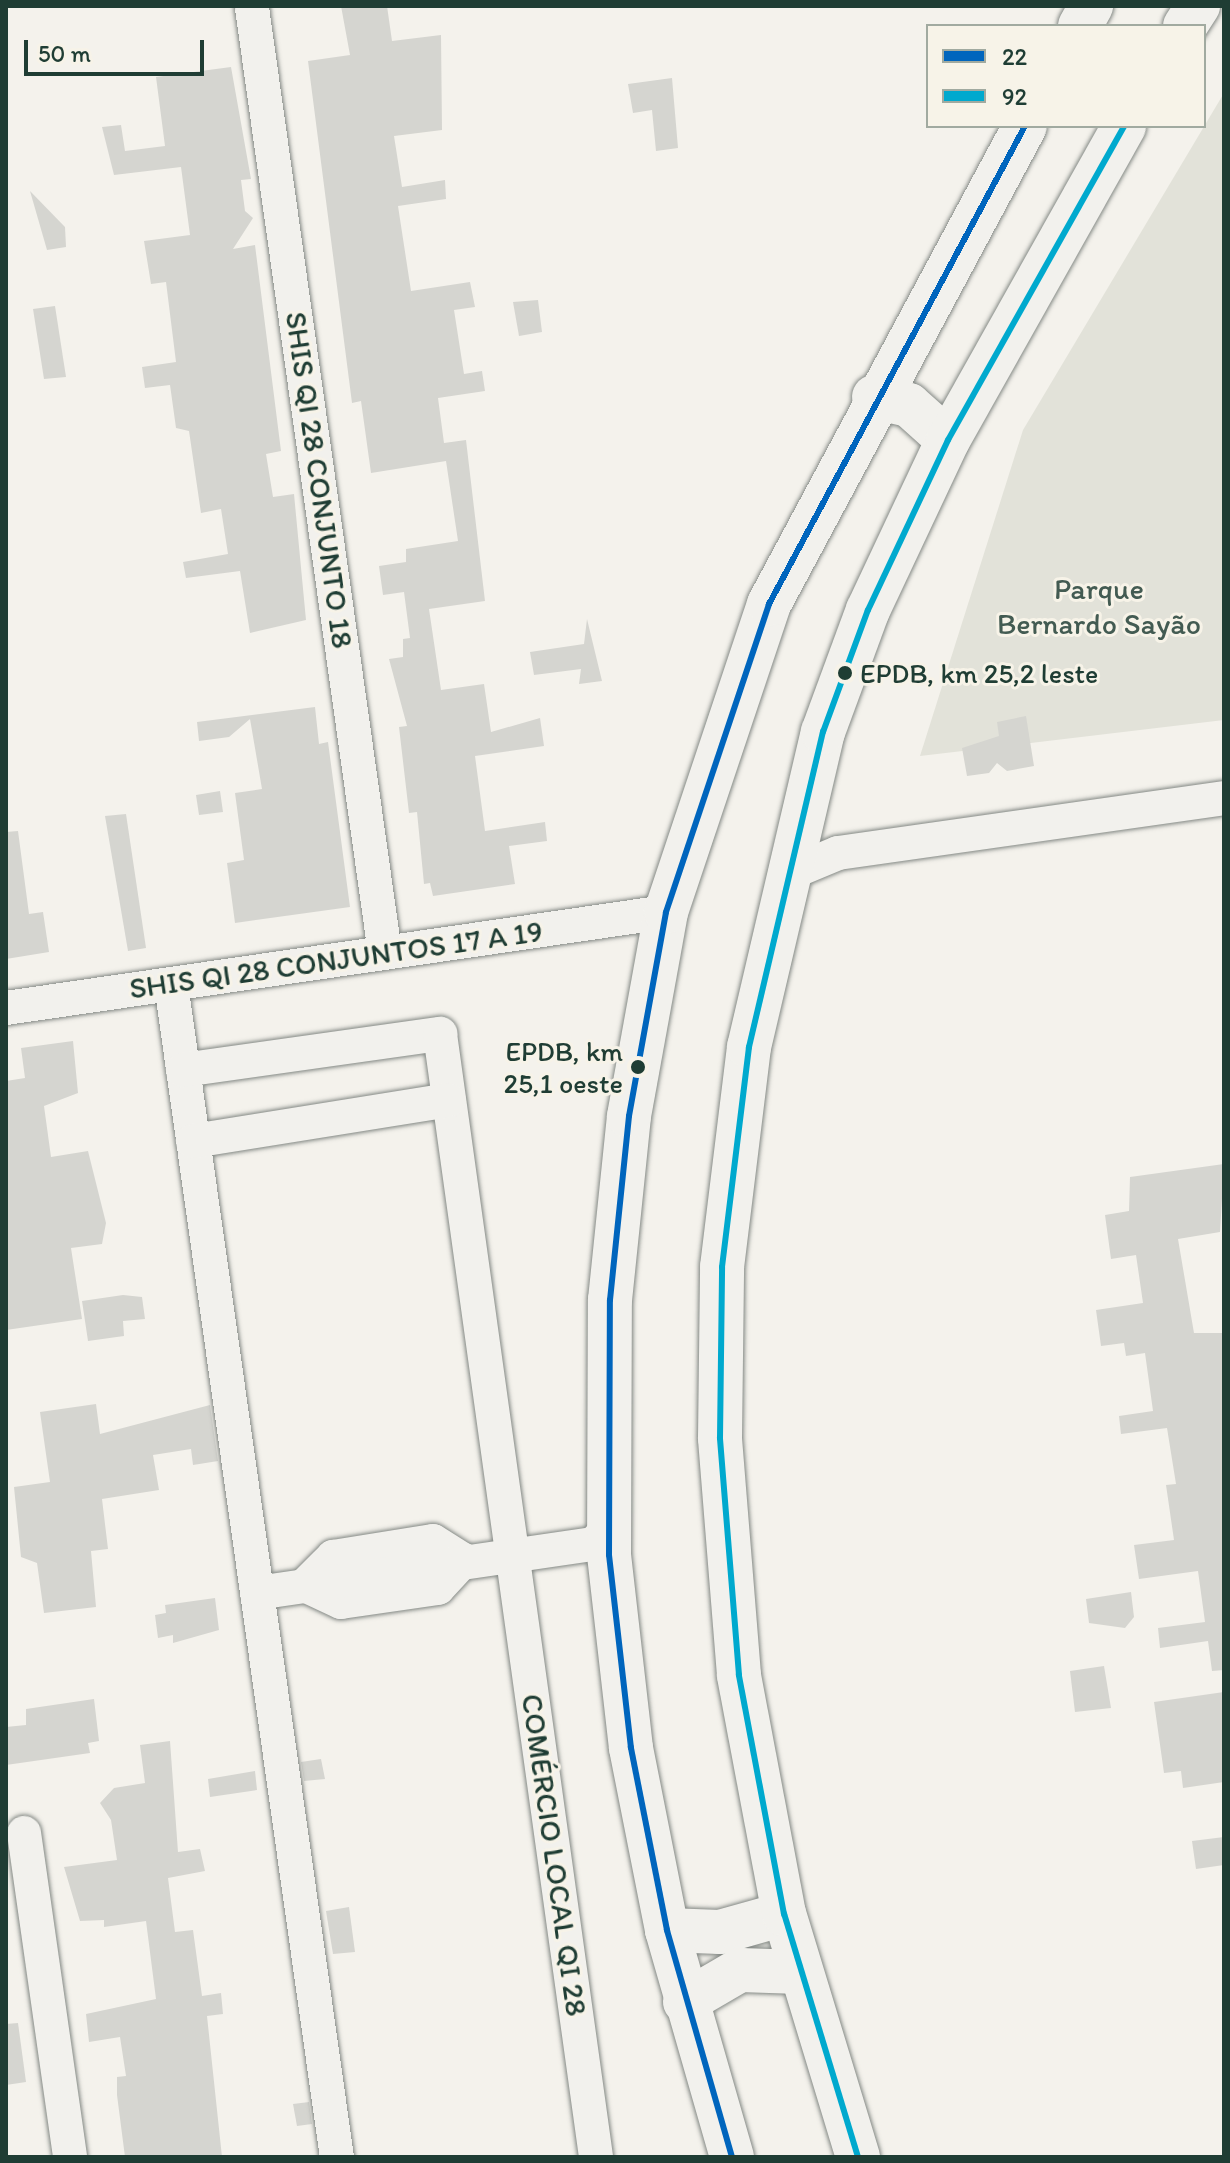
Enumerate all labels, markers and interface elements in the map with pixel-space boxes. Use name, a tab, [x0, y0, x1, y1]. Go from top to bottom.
scale bar	[28, 24, 208, 74]
legend	[926, 24, 1206, 128]
text: 50 m	[38, 39, 91, 68]
text: 22	[1002, 42, 1027, 71]
text: 92	[1002, 82, 1027, 111]
street label: SHIS QI 28 CONJUNTO 18	[277, 308, 361, 652]
park label: Parque Bernardo Sayão	[997, 571, 1201, 642]
place label: EPDB, km 25,2 leste	[860, 656, 1098, 690]
marker: EPDB, km 25,2 leste	[837, 665, 853, 681]
street label: SHIS QI 28 CONJUNTOS 17 A 19	[125, 913, 547, 1007]
place label: EPDB, km 25,1 oeste	[504, 1034, 623, 1100]
marker: EPDB, km 25,1 oeste	[630, 1059, 646, 1075]
street label: COMÉRCIO LOCAL QI 28	[514, 1692, 594, 2018]

